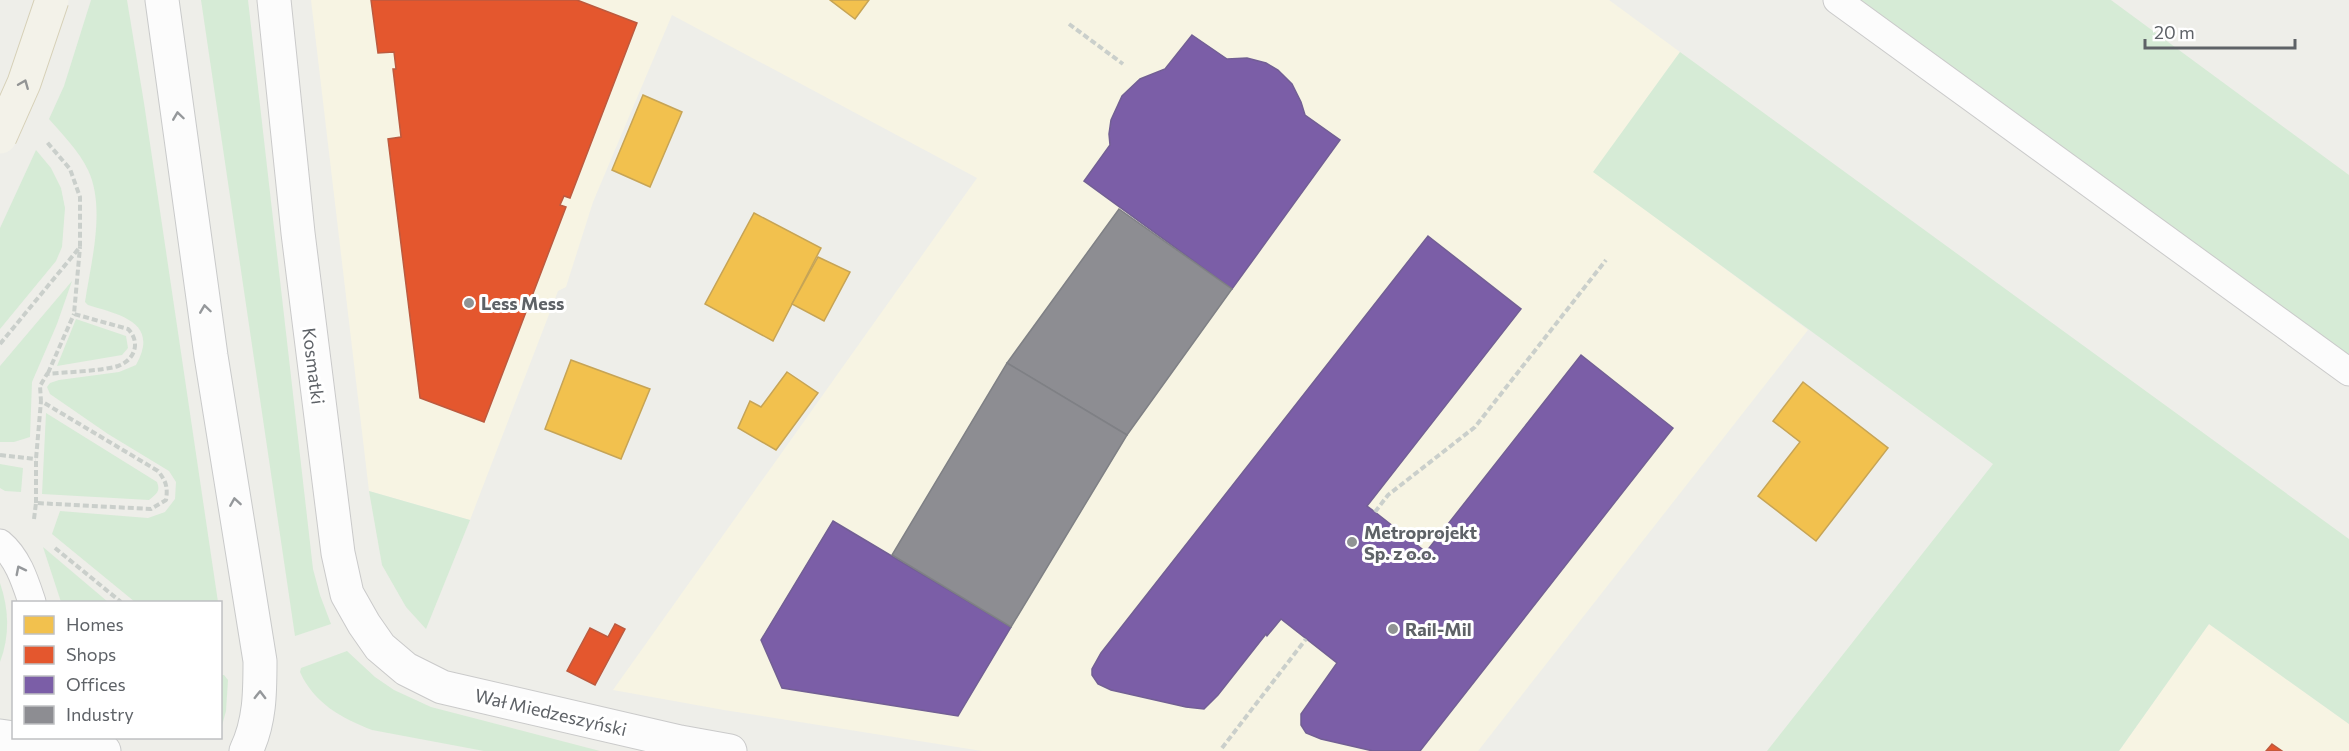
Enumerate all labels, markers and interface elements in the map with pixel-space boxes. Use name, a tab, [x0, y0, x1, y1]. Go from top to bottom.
scale bar	[2145, 12, 2295, 50]
text: 20 m	[2154, 21, 2195, 43]
one-way arrow	[17, 79, 29, 90]
one-way arrow	[173, 111, 185, 120]
place label: Less Mess	[481, 292, 565, 314]
marker: Less Mess	[462, 296, 476, 310]
one-way arrow	[199, 304, 212, 314]
street label: Kosmatki	[298, 326, 330, 406]
one-way arrow	[229, 497, 241, 506]
place label: Metroprojekt Sp. z o.o.	[1364, 521, 1478, 564]
marker: Metroprojekt Sp. z o.o.	[1345, 535, 1359, 549]
one-way arrow	[16, 566, 27, 577]
legend	[12, 601, 222, 739]
text: Homes	[66, 613, 124, 635]
place label: Rail-Mil	[1405, 618, 1472, 640]
marker: Rail-Mil	[1386, 622, 1400, 636]
text: Shops	[66, 643, 116, 665]
text: Offices	[66, 673, 126, 695]
street label: Wał Miedzeszyński	[473, 684, 629, 740]
one-way arrow	[253, 690, 266, 699]
text: Industry	[66, 703, 134, 725]

